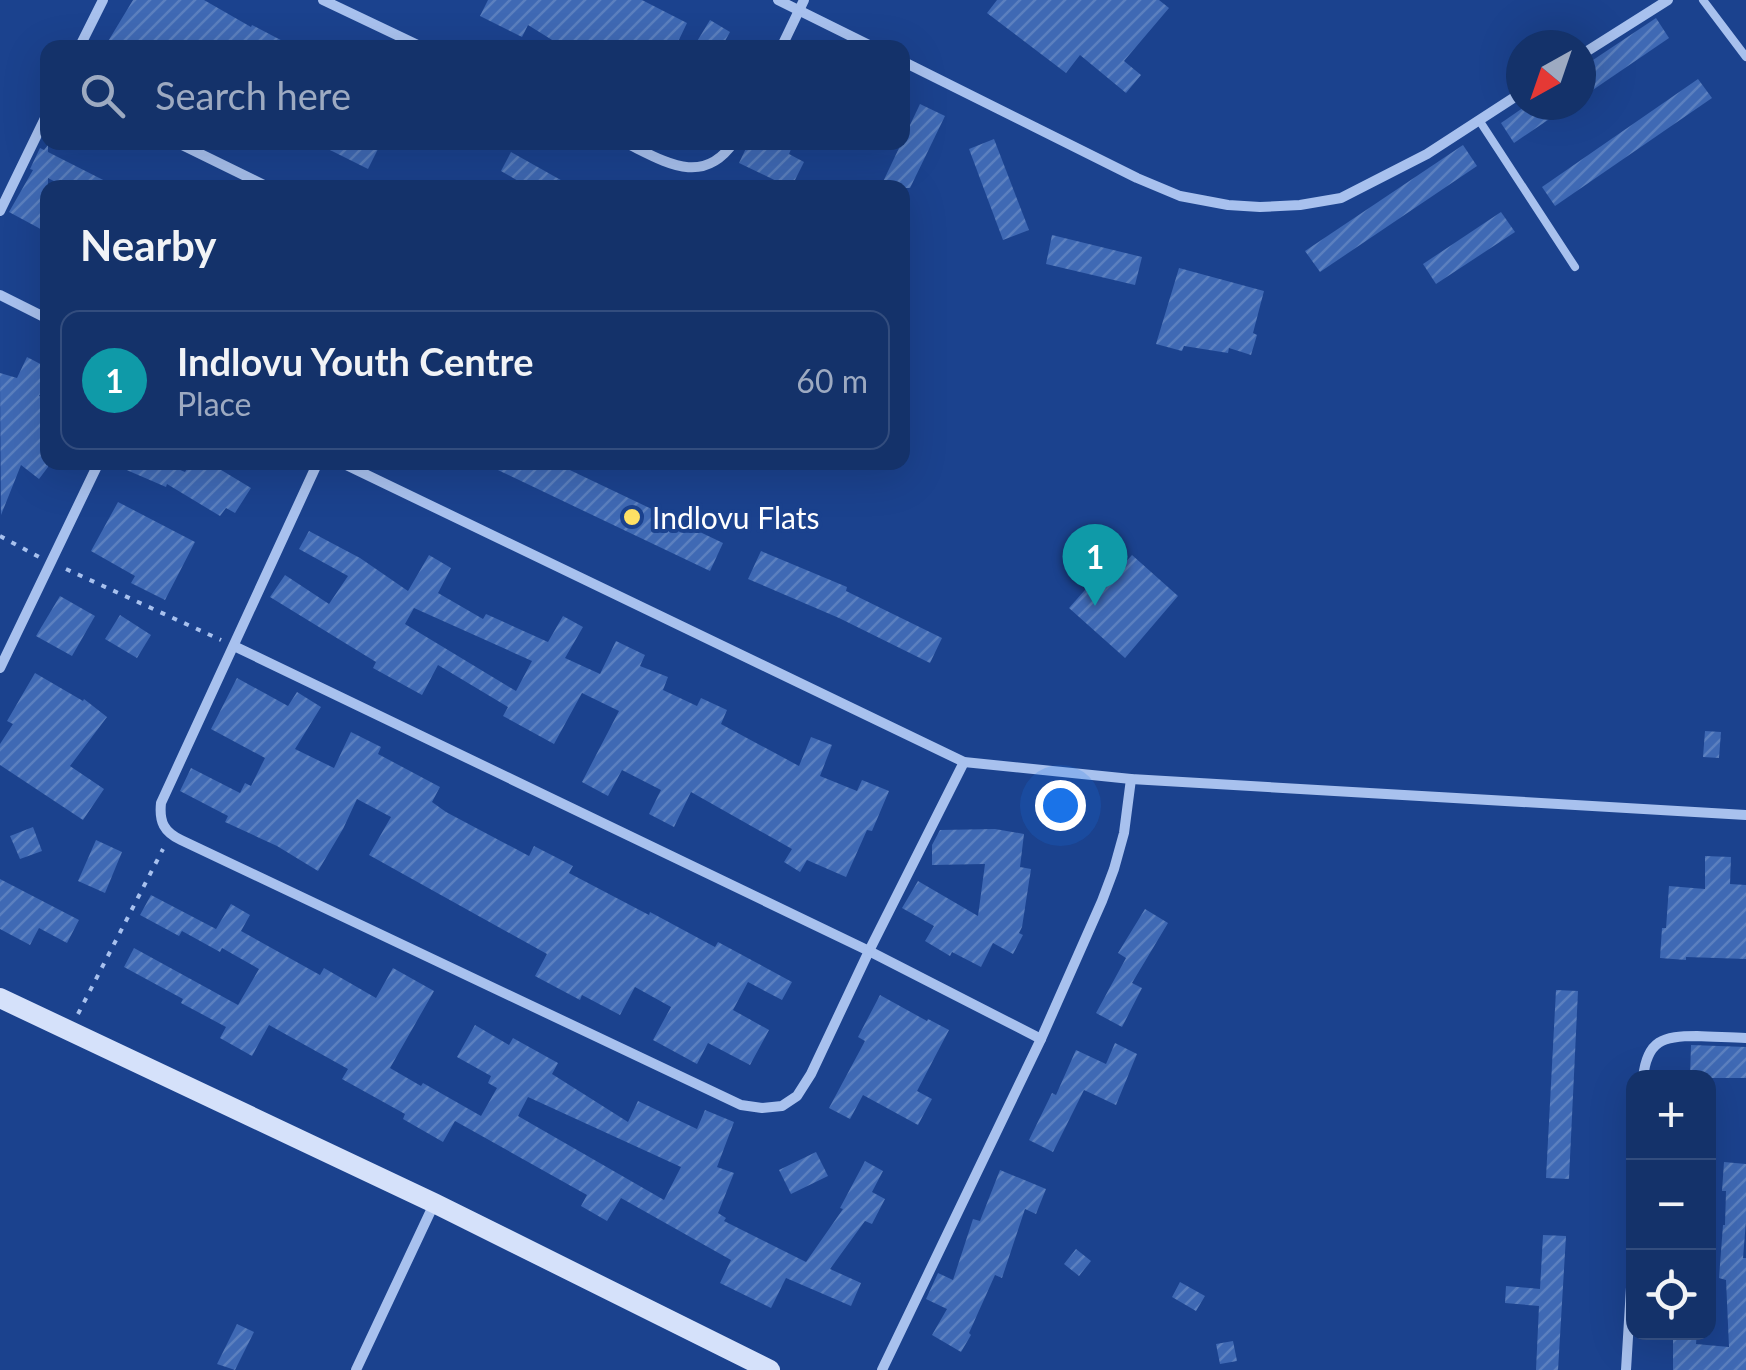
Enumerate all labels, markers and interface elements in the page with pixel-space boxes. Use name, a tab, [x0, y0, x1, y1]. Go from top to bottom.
north arrow	[1506, 30, 1596, 120]
search box	[40, 40, 910, 150]
icon: search	[75, 68, 130, 123]
text: Search here	[155, 72, 351, 118]
text: Nearby	[80, 220, 217, 270]
text: Indlovu Youth Centre	[177, 338, 533, 384]
text: 1	[105, 361, 124, 400]
text: 60 m	[796, 361, 868, 400]
text: Place	[177, 384, 251, 423]
place label: Indlovu Flats	[652, 499, 820, 535]
marker: Indlovu Flats	[621, 506, 643, 528]
pin: 1	[1062, 524, 1128, 606]
your location	[1035, 780, 1086, 831]
map controls	[1626, 1070, 1716, 1340]
button: +	[1626, 1070, 1716, 1160]
button: −	[1626, 1160, 1716, 1250]
button: locate	[1626, 1250, 1716, 1340]

